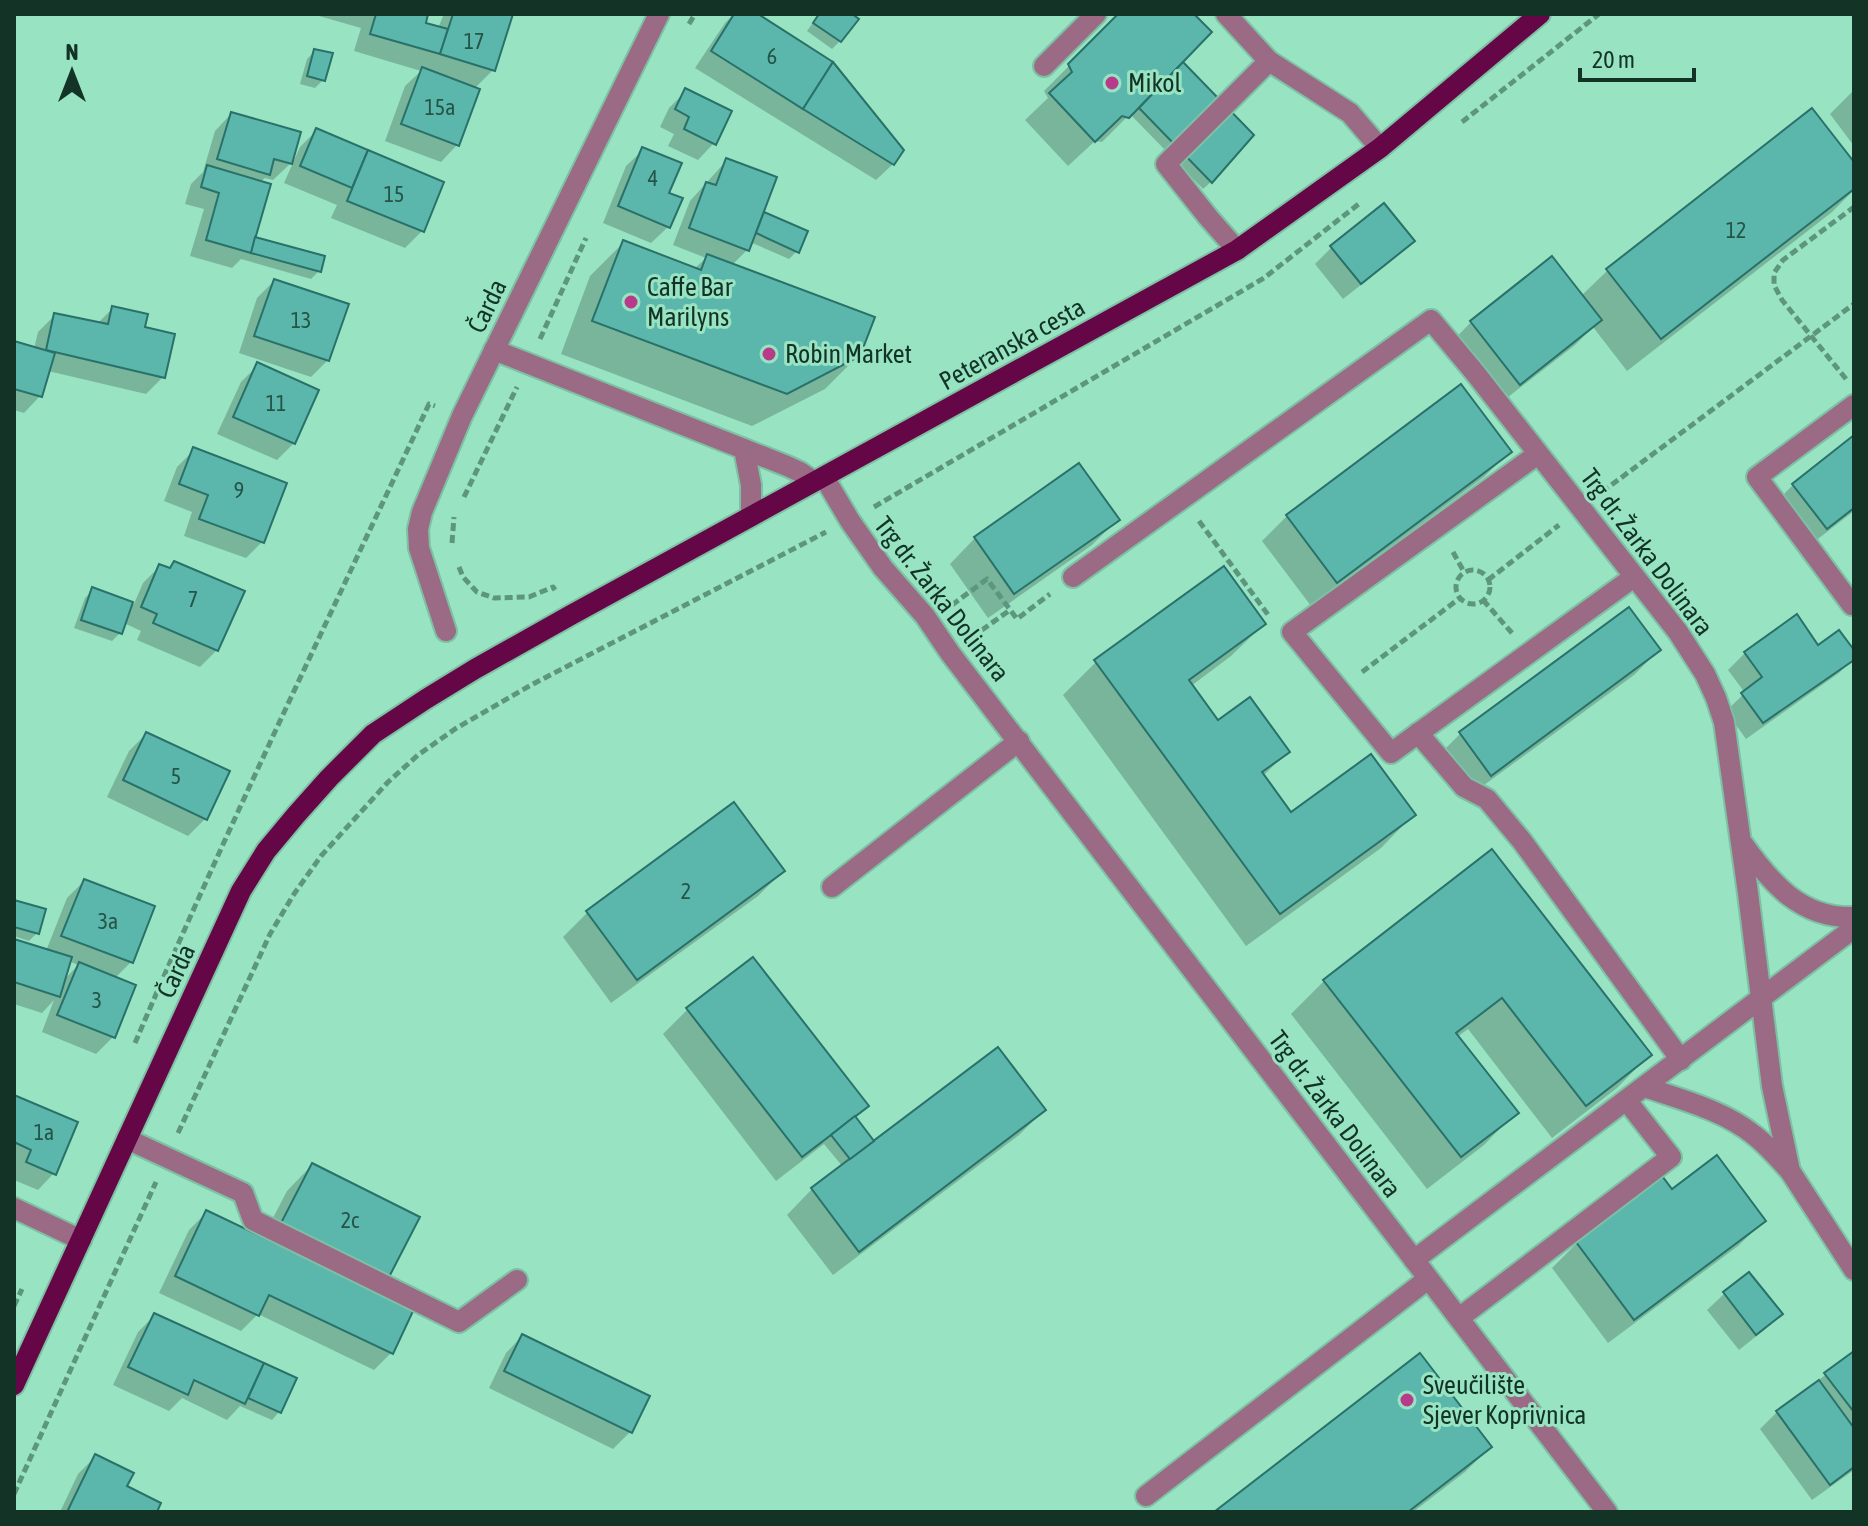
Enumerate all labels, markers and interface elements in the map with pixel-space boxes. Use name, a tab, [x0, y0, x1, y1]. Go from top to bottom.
house number: 17	[464, 28, 484, 54]
north arrow	[32, 32, 112, 112]
scale bar	[1580, 32, 1694, 82]
text: N	[66, 39, 78, 65]
house number: 6	[767, 43, 777, 69]
text: 20 m	[1592, 46, 1635, 73]
place label: Mikol	[1128, 68, 1182, 98]
marker: Mikol	[1103, 74, 1121, 92]
house number: 15a	[425, 94, 455, 120]
house number: 4	[648, 165, 658, 191]
house number: 15	[384, 181, 404, 207]
house number: 12	[1726, 217, 1746, 243]
place label: Caffe Bar Marilyns	[647, 272, 733, 332]
street label: Čarda	[461, 274, 513, 338]
street label: Peteranska cesta	[934, 292, 1090, 396]
marker: Caffe Bar Marilyns	[622, 293, 640, 311]
house number: 13	[291, 307, 311, 333]
place label: Robin Market	[785, 339, 912, 369]
marker: Robin Market	[760, 345, 778, 363]
house number: 11	[266, 390, 286, 416]
street label: Trg dr. Žarka Dolinara	[1575, 463, 1719, 641]
house number: 9	[234, 477, 244, 503]
street label: Trg dr. Žarka Dolinara	[868, 511, 1016, 687]
house number: 7	[188, 586, 198, 612]
house number: 5	[171, 763, 181, 789]
house number: 2	[681, 878, 691, 904]
house number: 3a	[98, 908, 118, 934]
street label: Čarda	[151, 939, 201, 1003]
house number: 3	[92, 987, 102, 1013]
street label: Trg dr. Žarka Dolinara	[1263, 1025, 1407, 1203]
house number: 1a	[34, 1119, 54, 1145]
house number: 2c	[341, 1207, 360, 1233]
place label: Sveučilište Sjever Koprivnica	[1423, 1370, 1586, 1430]
marker: Sveučilište Sjever Koprivnica	[1398, 1391, 1416, 1409]

